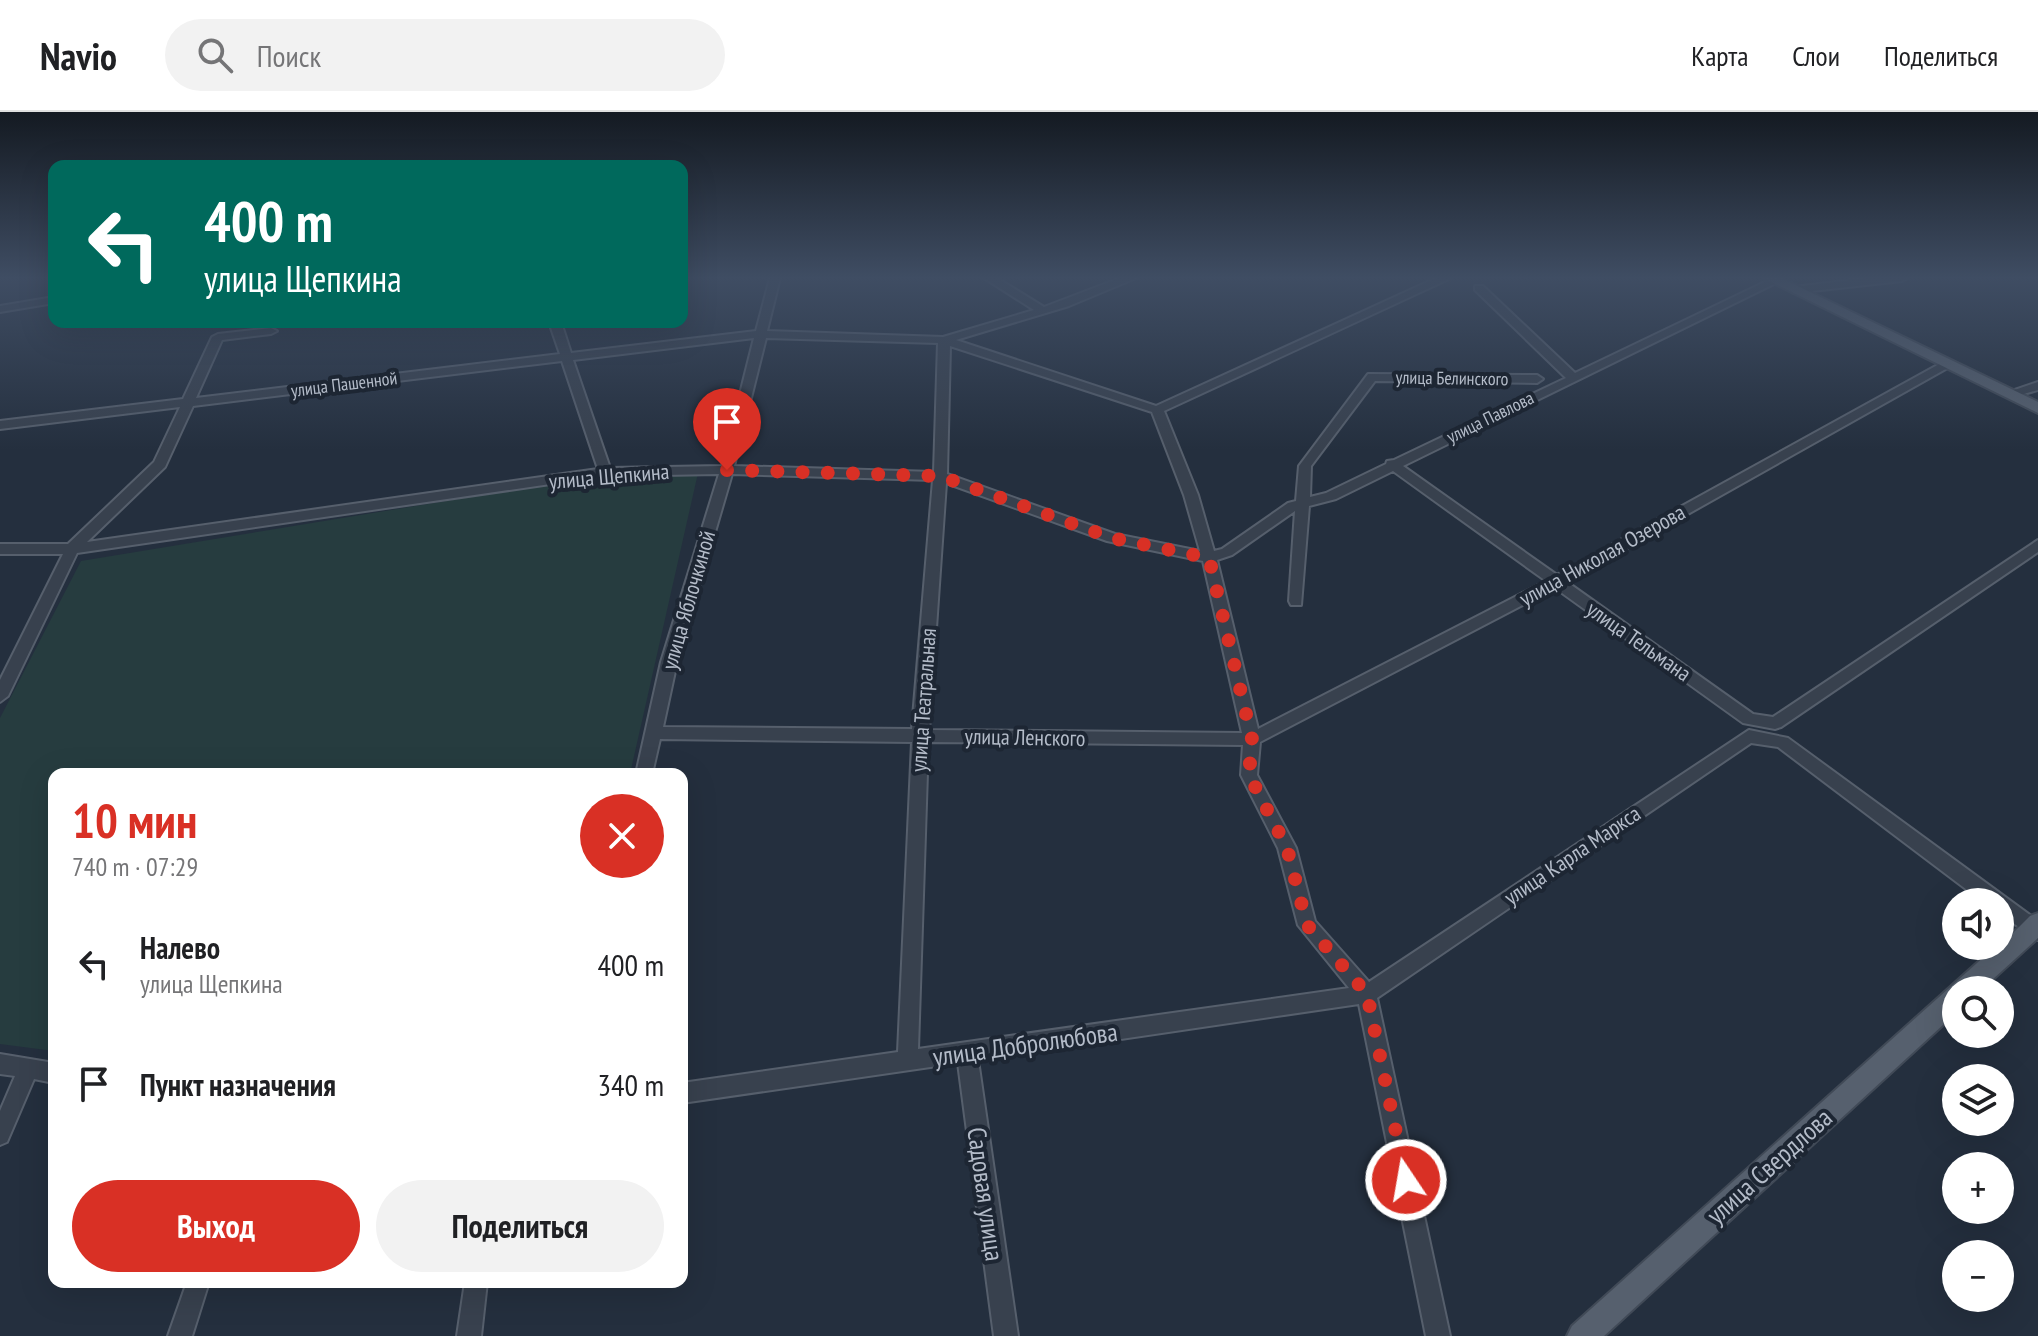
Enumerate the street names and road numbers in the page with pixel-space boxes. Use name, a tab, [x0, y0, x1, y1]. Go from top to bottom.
street label: улица Пашенной	[290, 366, 398, 402]
street label: улица Белинского	[1395, 366, 1509, 390]
street label: улица Павлова	[1443, 386, 1537, 448]
street label: улица Щепкина	[548, 457, 670, 495]
street label: улица Николая Озерова	[1514, 498, 1690, 612]
street label: улица Яблочкиной	[655, 527, 721, 673]
street label: улица Тельмана	[1581, 595, 1697, 687]
street label: улица Театральная	[904, 627, 942, 773]
street label: улица Ленского	[964, 722, 1086, 752]
street label: улица Карла Маркса	[1498, 799, 1646, 911]
street label: улица Добролюбова	[931, 1015, 1119, 1073]
street label: улица Свердлова	[1699, 1101, 1839, 1231]
street label: Садовая улица	[960, 1125, 1012, 1263]

